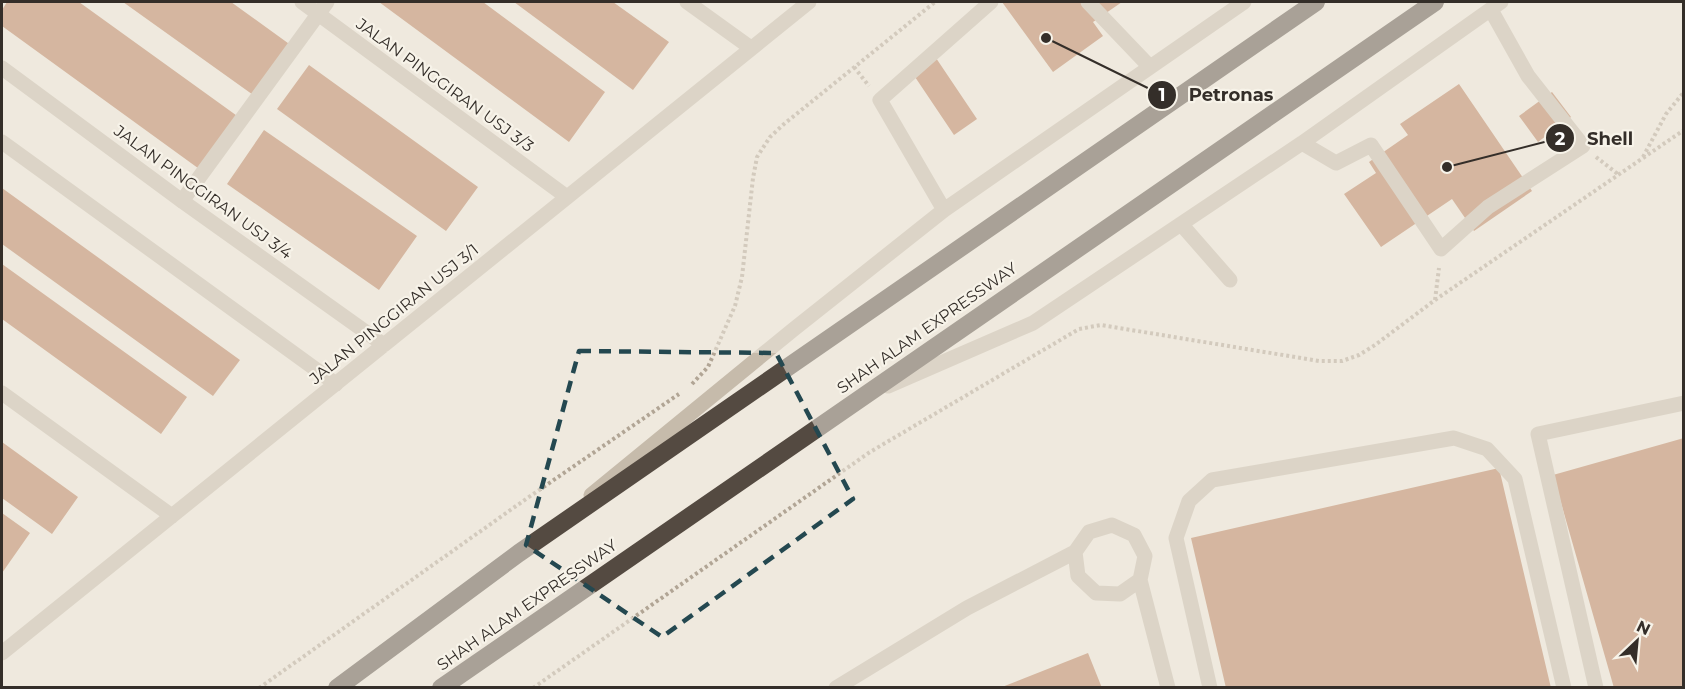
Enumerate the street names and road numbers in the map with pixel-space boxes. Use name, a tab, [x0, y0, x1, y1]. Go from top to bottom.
street label: JALAN PINGGIRAN USJ 3/3	[352, 14, 537, 156]
street label: JALAN PINGGIRAN USJ 3/4	[110, 121, 296, 263]
street label: JALAN PINGGIRAN USJ 3/1	[305, 240, 482, 389]
street label: SHAH ALAM EXPRESSWAY	[833, 258, 1021, 398]
street label: SHAH ALAM EXPRESSWAY	[433, 535, 621, 675]

